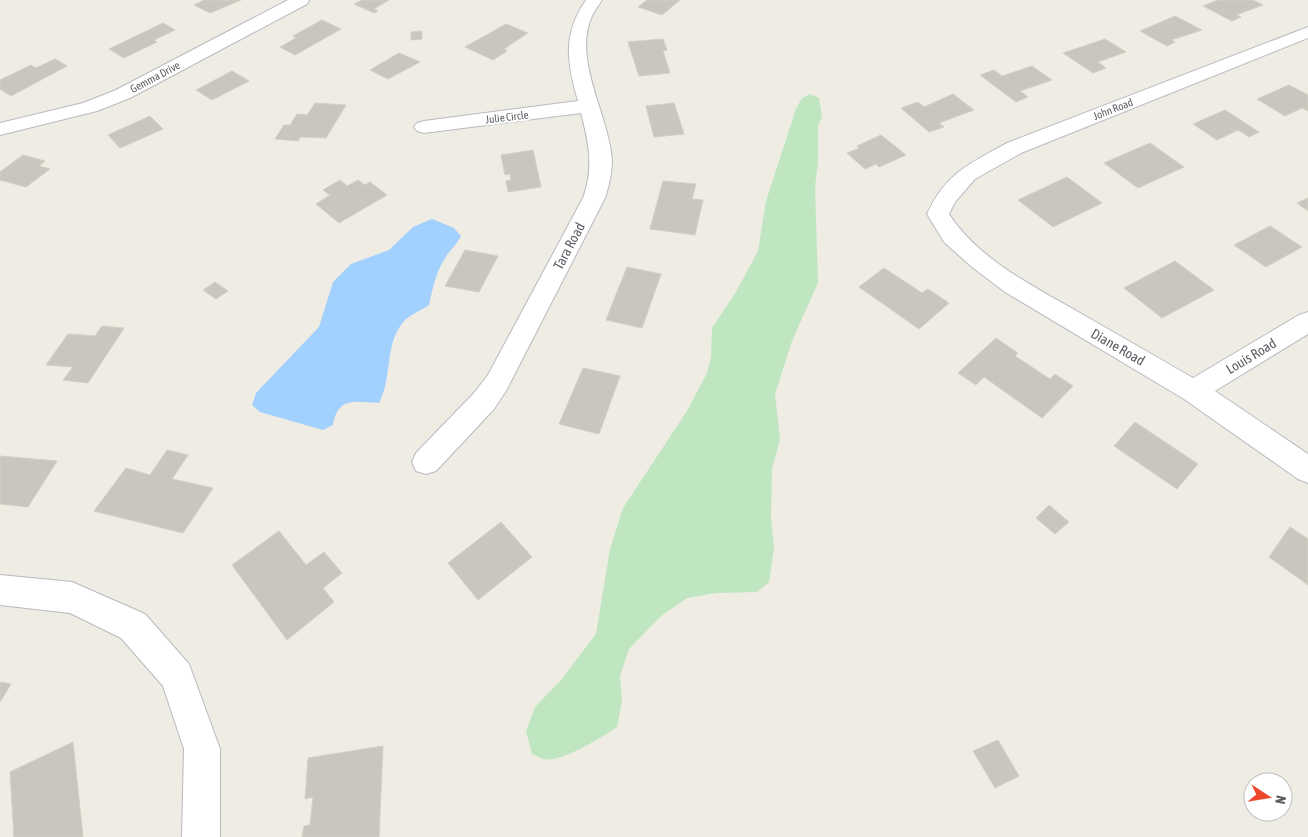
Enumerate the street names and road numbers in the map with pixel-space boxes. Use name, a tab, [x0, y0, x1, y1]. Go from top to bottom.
street label: Gemma Drive	[128, 59, 182, 95]
street label: John Road	[1091, 96, 1135, 122]
street label: Julie Circle	[485, 108, 529, 126]
street label: Tara Road	[550, 220, 588, 272]
street label: Diane Road	[1088, 325, 1148, 369]
street label: Louis Road	[1223, 335, 1279, 377]

